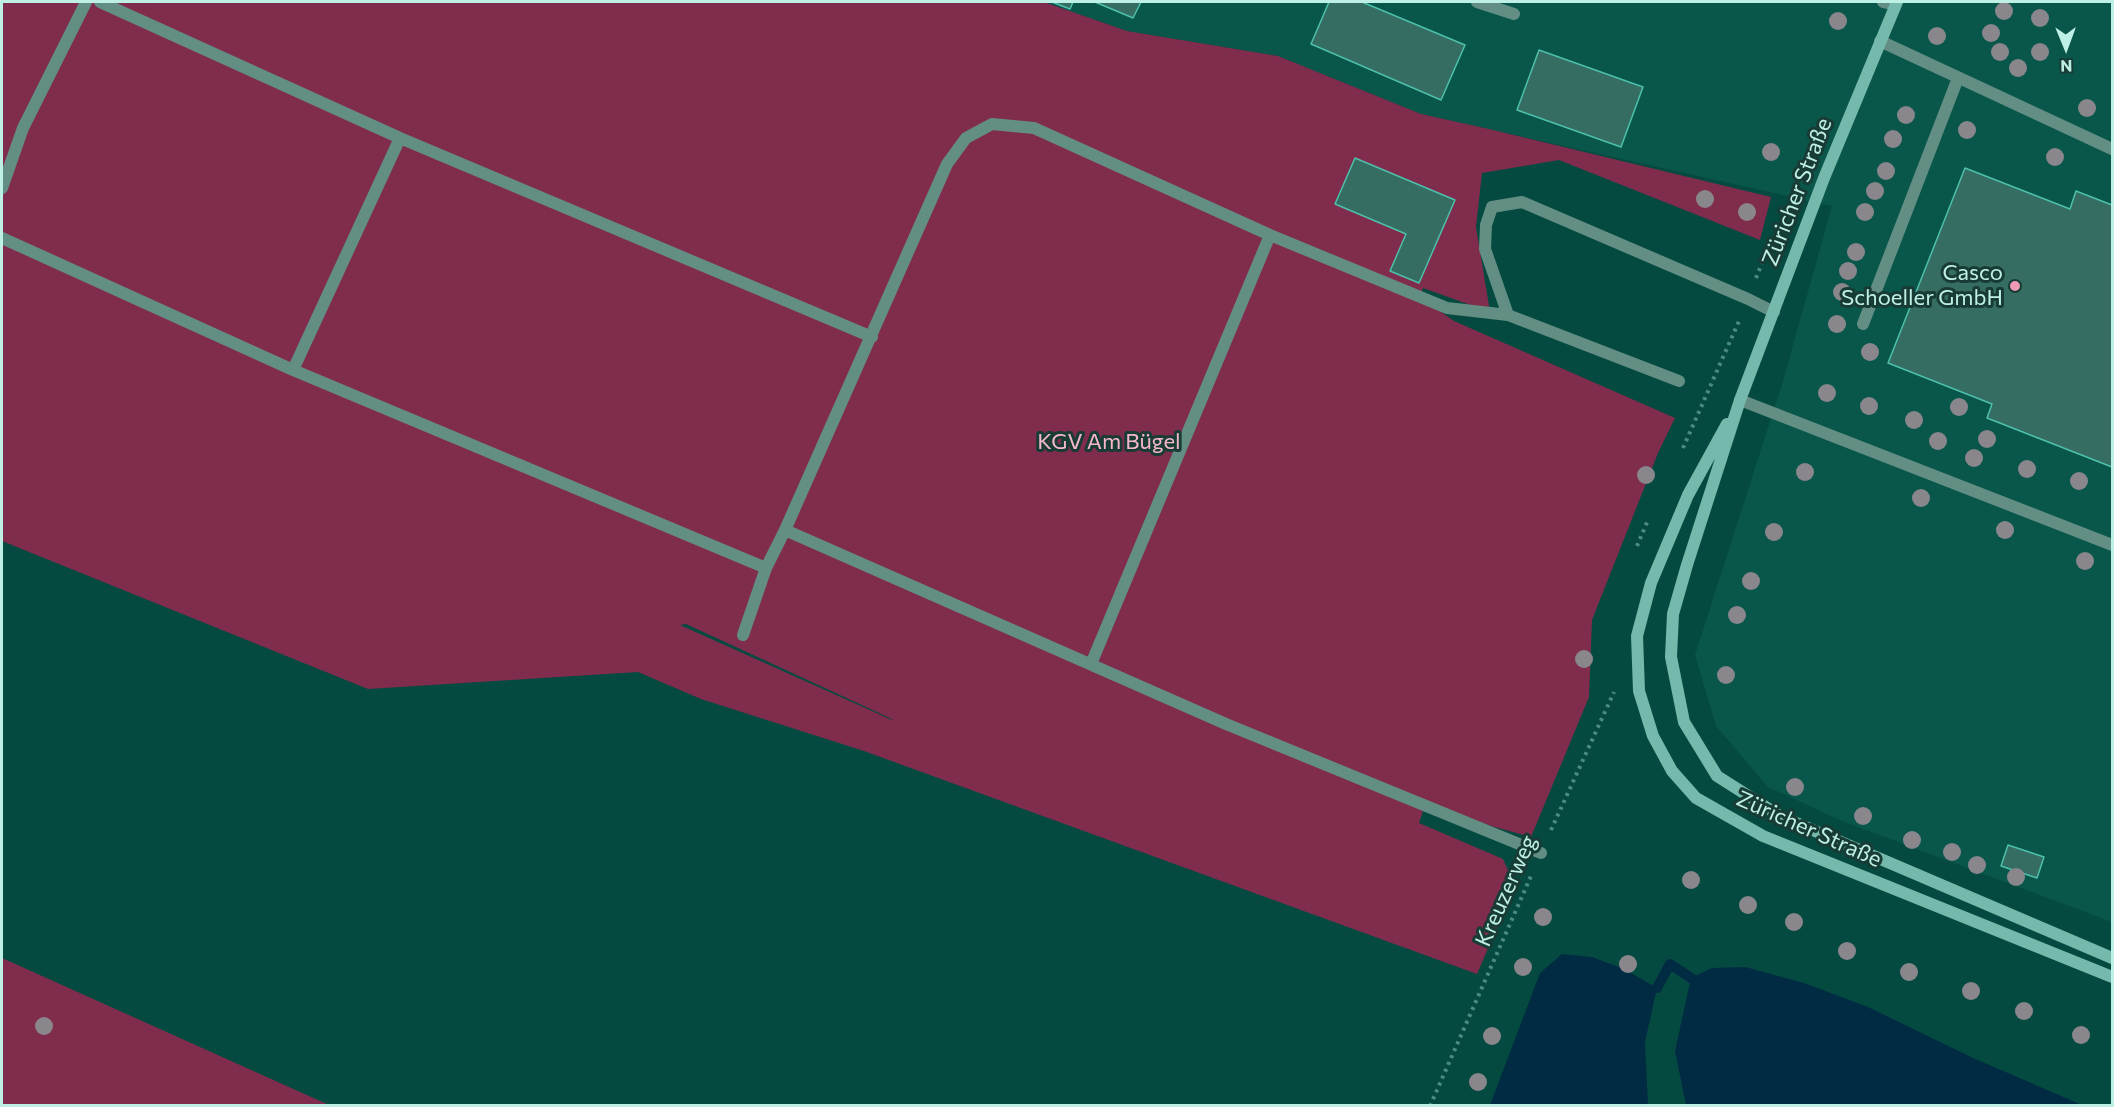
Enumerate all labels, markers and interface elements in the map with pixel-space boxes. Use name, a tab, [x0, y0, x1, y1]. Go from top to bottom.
north arrow	[2036, 18, 2096, 78]
text: N	[2060, 57, 2072, 76]
street label: Züricher Straße	[1757, 114, 1837, 270]
place label: Casco Schoeller GmbH	[1841, 260, 2003, 312]
marker: Casco Schoeller GmbH	[2008, 279, 2022, 293]
park label: KGV Am Bügel	[1037, 429, 1181, 455]
street label: Züricher Straße	[1732, 785, 1886, 873]
street label: Kreuzerweg	[1470, 831, 1542, 951]

